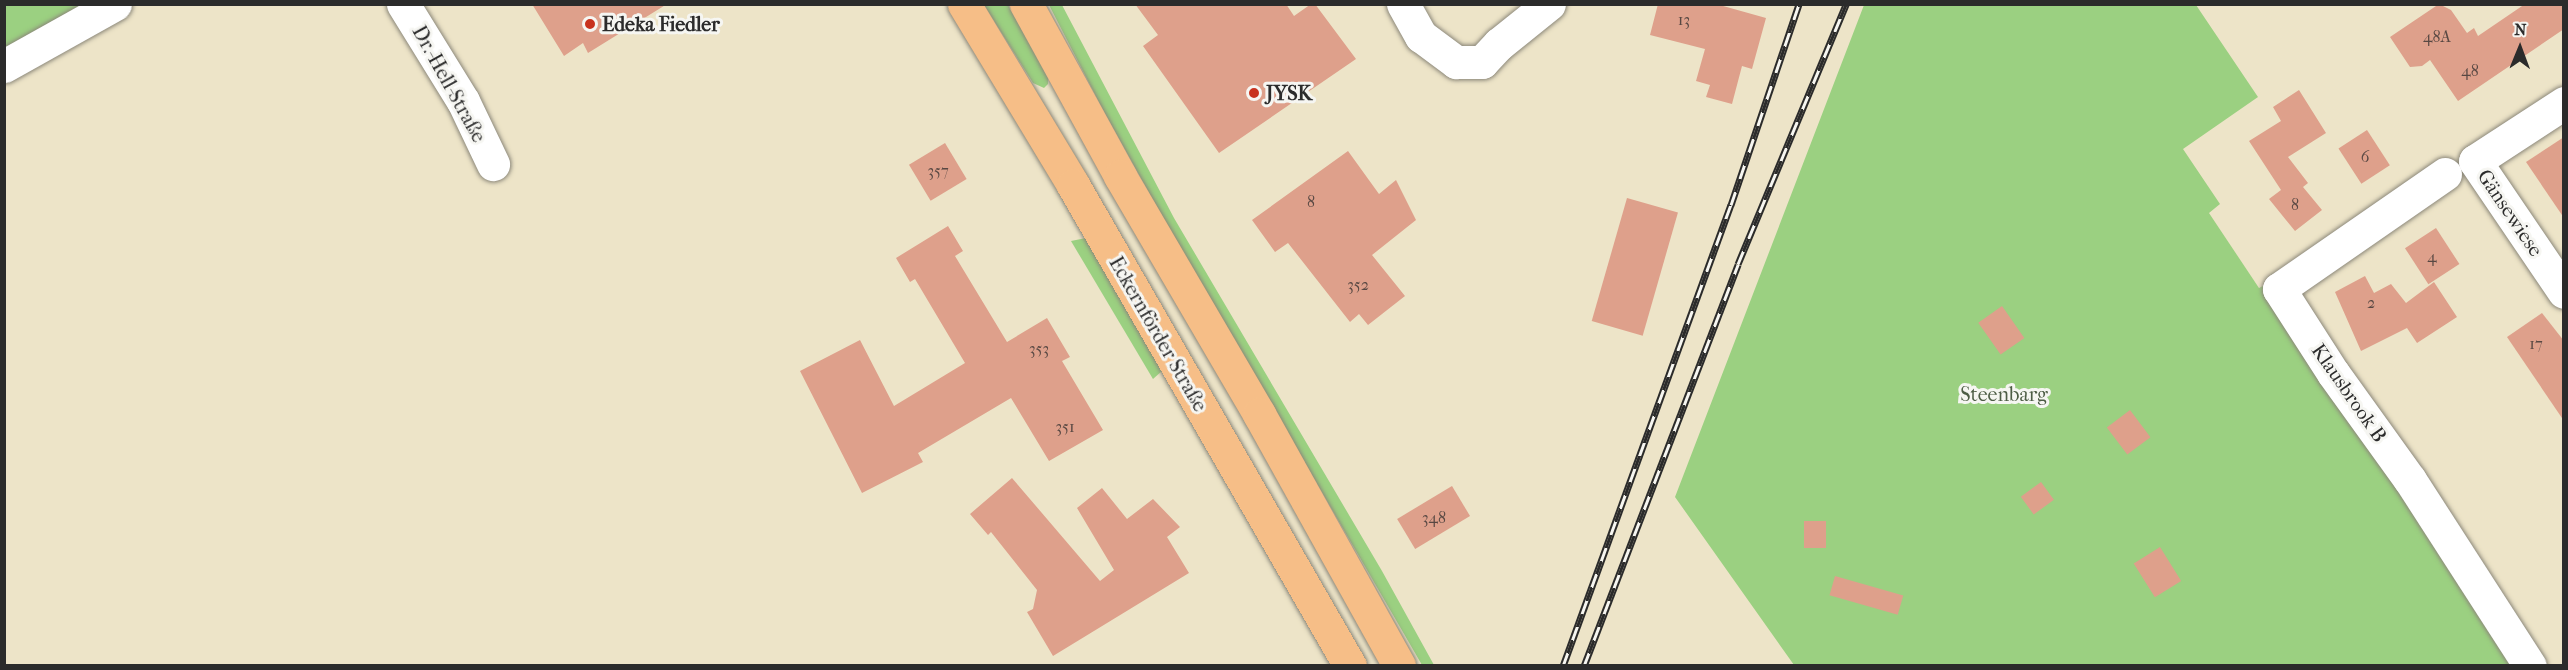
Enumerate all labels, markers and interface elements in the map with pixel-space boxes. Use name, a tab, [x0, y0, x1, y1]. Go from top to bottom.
house number: 13	[1678, 10, 1690, 30]
place label: Edeka Fiedler	[602, 12, 720, 36]
marker: Edeka Fiedler	[583, 17, 597, 31]
north arrow	[2490, 18, 2550, 78]
text: N	[2514, 20, 2527, 39]
street label: Dr.-Hell-Straße	[407, 21, 491, 147]
house number: 48A	[2423, 27, 2451, 47]
house number: 48	[2461, 61, 2479, 81]
place label: JYSK	[1266, 81, 1312, 105]
marker: JYSK	[1247, 86, 1261, 100]
house number: 6	[2361, 147, 2369, 167]
house number: 357	[927, 161, 949, 181]
street label: Gänsewiese	[2472, 165, 2548, 261]
house number: 8	[1307, 192, 1315, 212]
house number: 8	[2291, 195, 2299, 215]
house number: 4	[2427, 247, 2437, 267]
street label: Eckernförder Straße	[1104, 252, 1212, 416]
house number: 352	[1347, 275, 1369, 295]
house number: 2	[2367, 293, 2375, 313]
house number: 17	[2529, 334, 2543, 354]
house number: 353	[1029, 339, 1049, 359]
street label: Klausbrook B	[2306, 339, 2392, 447]
park label: Steenbarg	[1960, 382, 2048, 406]
house number: 351	[1055, 417, 1075, 437]
house number: 348	[1422, 508, 1446, 528]

